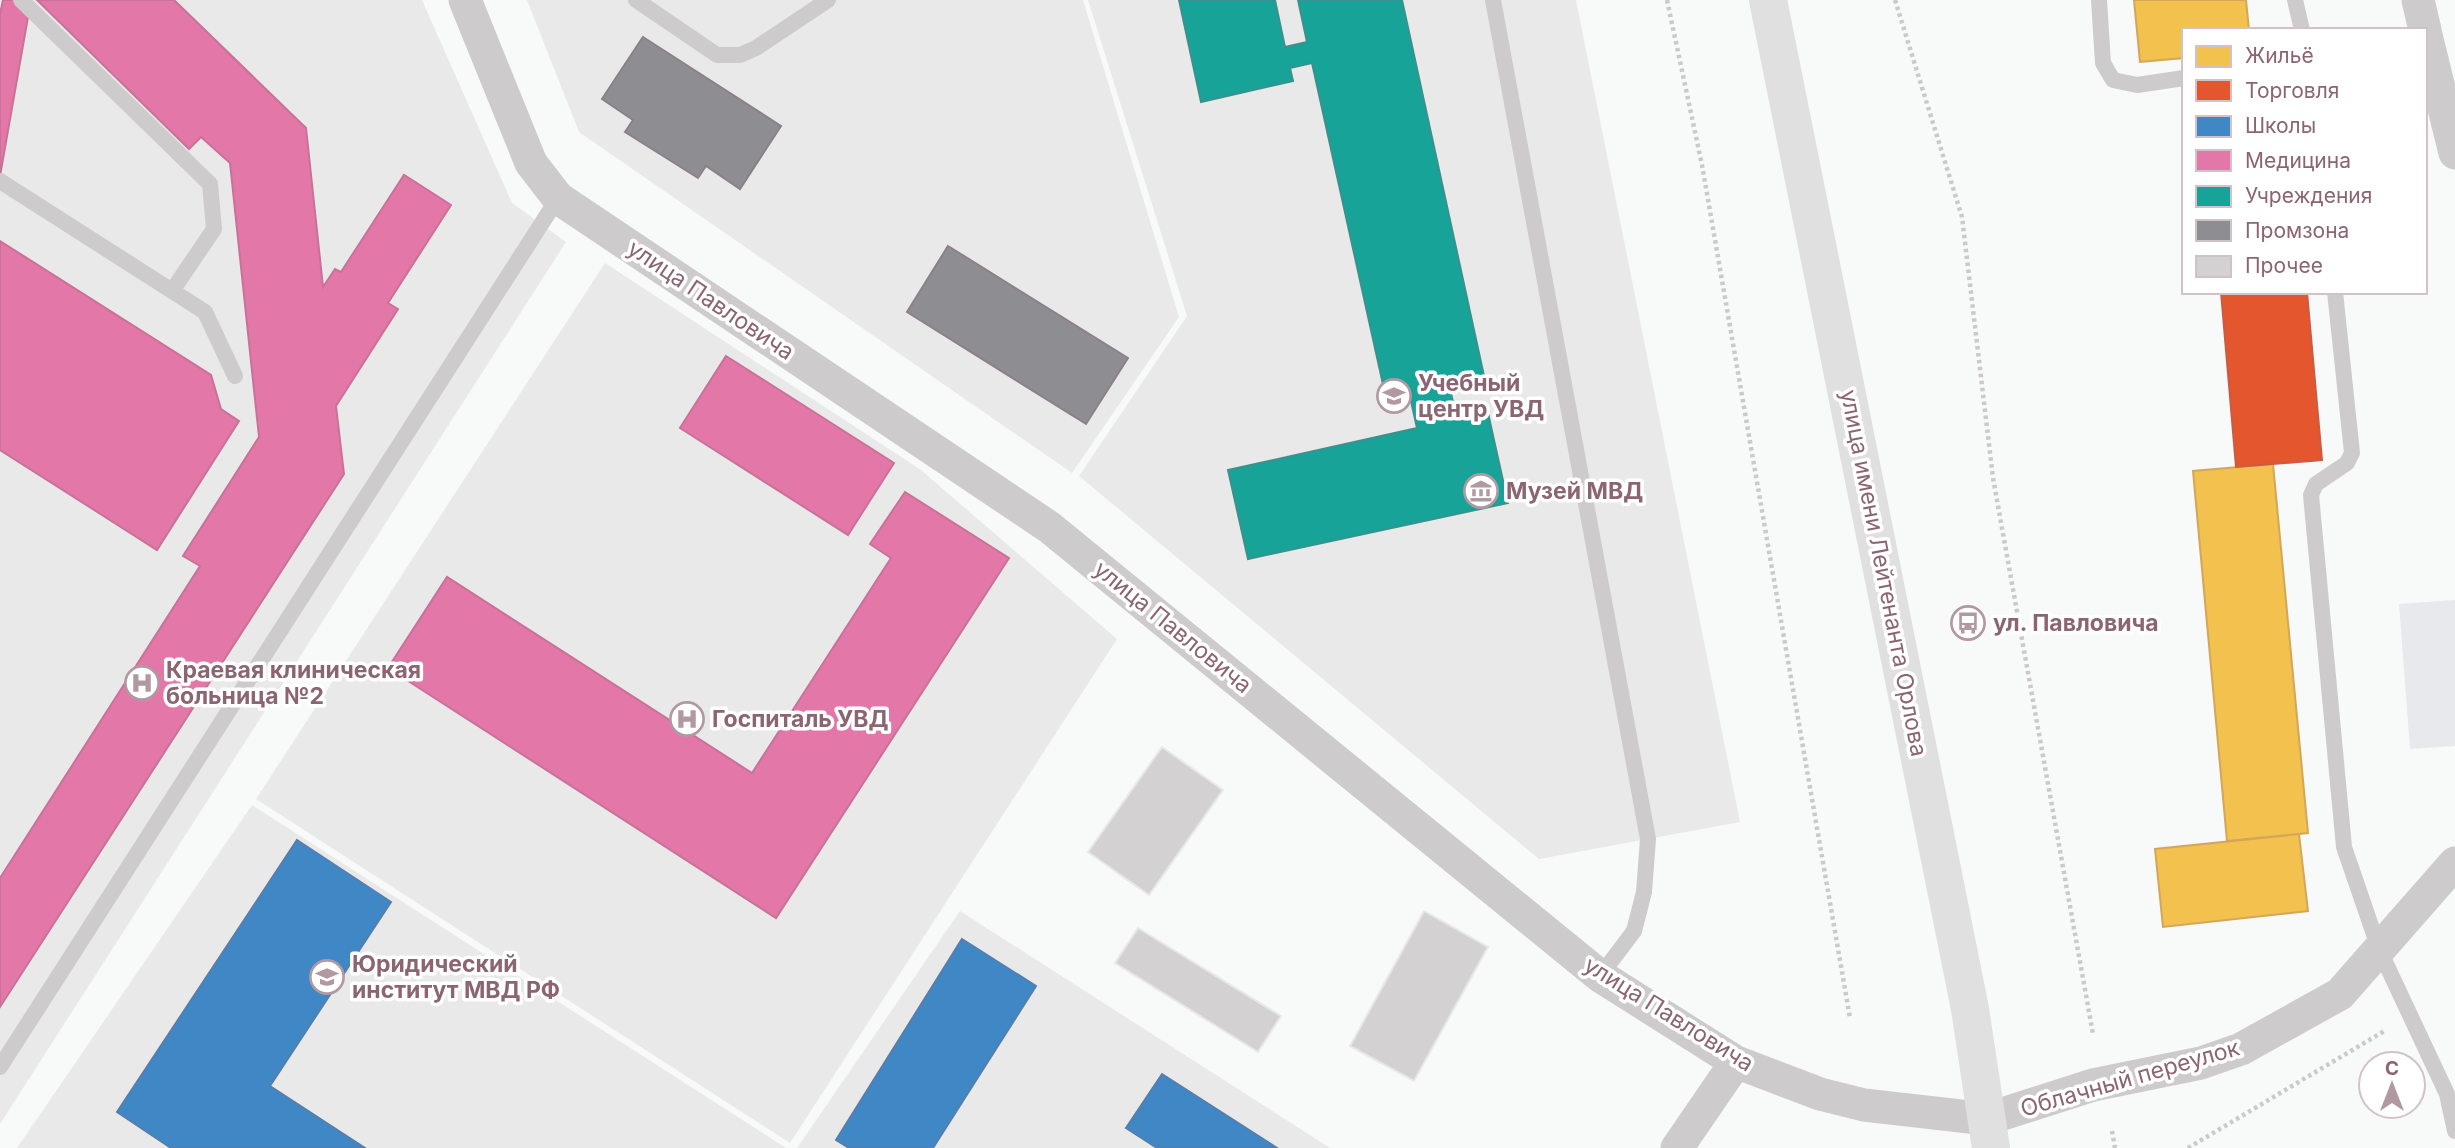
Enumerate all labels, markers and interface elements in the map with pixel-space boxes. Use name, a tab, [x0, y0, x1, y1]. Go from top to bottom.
legend	[2182, 28, 2427, 294]
text: Жильё	[2245, 43, 2314, 68]
text: Торговля	[2245, 78, 2339, 103]
text: Школы	[2245, 113, 2316, 138]
text: Медицина	[2245, 148, 2351, 173]
text: Учреждения	[2245, 183, 2372, 208]
text: Промзона	[2245, 218, 2349, 243]
street label: улица Павловича	[622, 234, 800, 366]
text: Прочее	[2245, 253, 2323, 278]
place label: Учебный центр УВД	[1418, 369, 1544, 423]
school or university icon: Учебный центр УВД	[1375, 377, 1413, 415]
street label: улица имени Лейтенанта Орлова	[1835, 387, 1933, 759]
museum icon: Музей МВД	[1462, 472, 1500, 510]
place label: Музей МВД	[1506, 477, 1643, 505]
street label: улица Павловича	[1089, 555, 1257, 699]
bus stop icon: ул. Павловича	[1949, 604, 1987, 642]
place label: ул. Павловича	[1993, 609, 2159, 637]
place label: Краевая клиническая больница №2	[166, 656, 421, 710]
hospital icon: Краевая клиническая больница №2	[123, 664, 161, 702]
hospital icon: Госпиталь УВД	[668, 700, 706, 738]
place label: Госпиталь УВД	[712, 705, 889, 733]
place label: Юридический институт МВД РФ	[352, 950, 560, 1004]
street label: улица Павловича	[1579, 951, 1759, 1077]
school or university icon: Юридический институт МВД РФ	[308, 958, 346, 996]
street label: Облачный переулок	[2017, 1033, 2243, 1123]
north arrow	[2357, 1050, 2427, 1120]
text: С	[2385, 1057, 2399, 1080]

